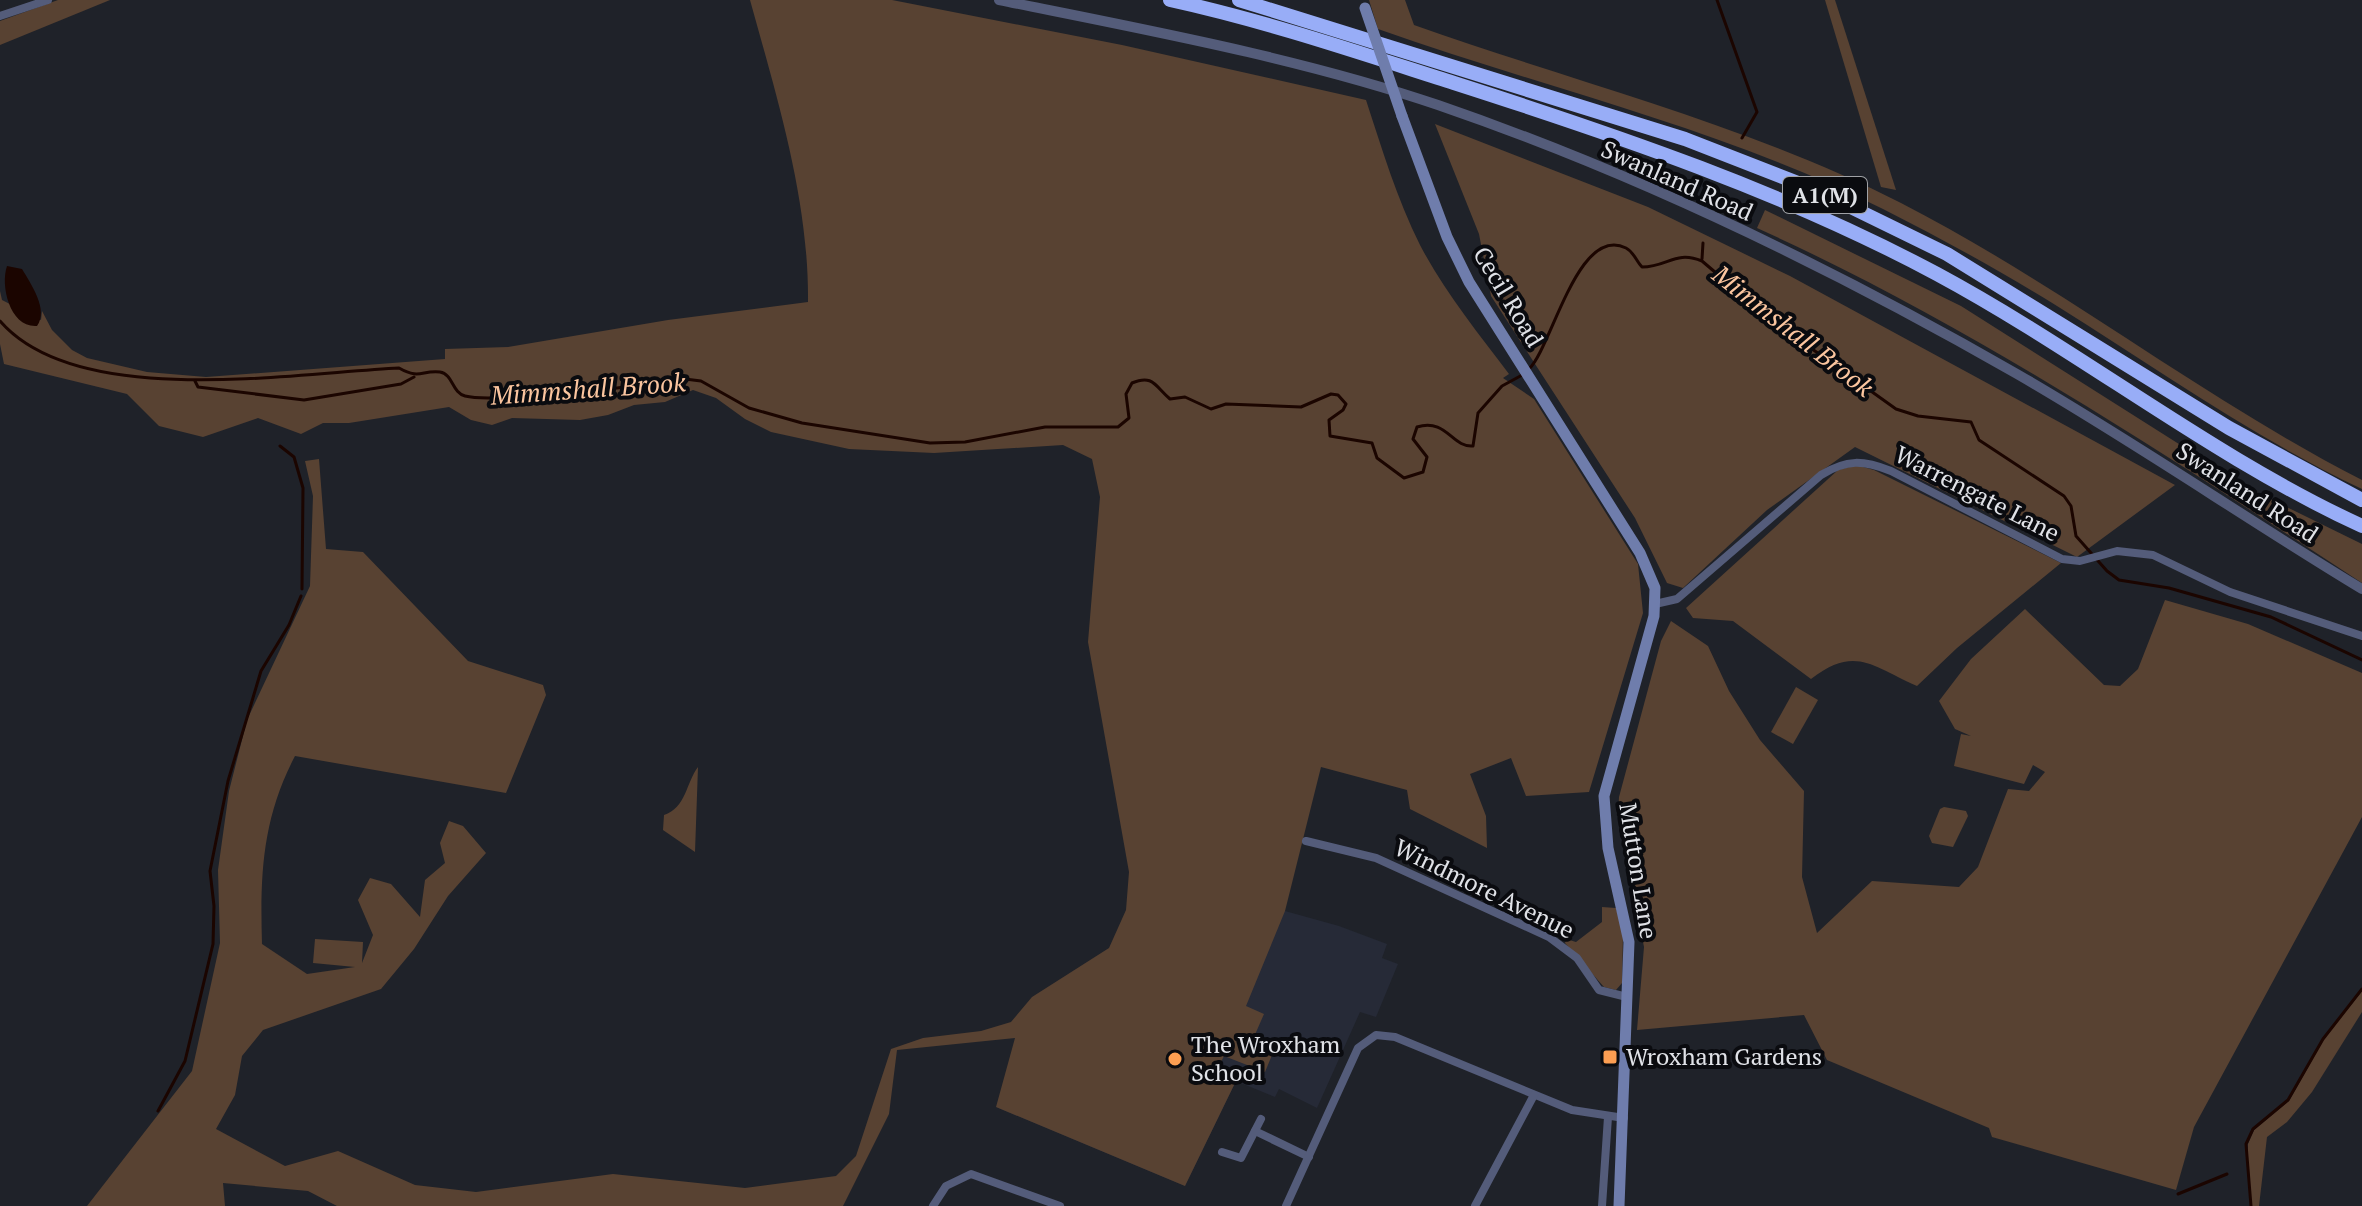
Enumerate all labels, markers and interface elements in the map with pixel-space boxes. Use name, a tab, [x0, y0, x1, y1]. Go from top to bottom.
street label: Swanland Road	[1596, 132, 1758, 228]
road number: A1(M)	[1783, 177, 1867, 213]
street label: Cecil Road	[1466, 240, 1551, 353]
water label: Mimmshall Brook	[1705, 256, 1881, 404]
water label: Mimmshall Brook	[488, 364, 687, 412]
street label: Swanland Road	[2170, 434, 2325, 550]
street label: Warrengate Lane	[1890, 438, 2065, 548]
street label: Mutton Lane	[1612, 801, 1666, 941]
street label: Windmore Avenue	[1389, 831, 1580, 946]
place label: The Wroxham School	[1191, 1028, 1341, 1088]
place label: Wroxham Gardens	[1626, 1040, 1822, 1072]
marker: Wroxham Gardens	[1601, 1048, 1619, 1066]
marker: The Wroxham School	[1166, 1050, 1184, 1068]

